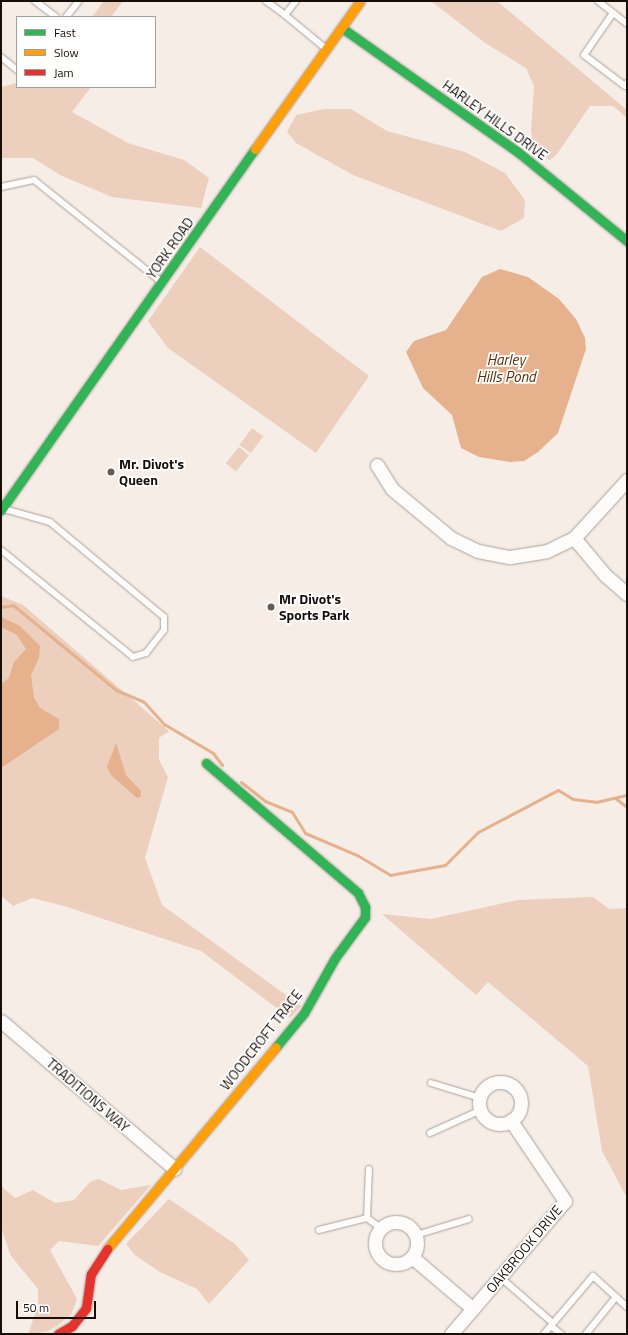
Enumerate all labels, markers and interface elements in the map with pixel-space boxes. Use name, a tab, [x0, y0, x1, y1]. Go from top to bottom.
legend	[16, 16, 156, 88]
text: Fast	[54, 23, 76, 42]
text: Slow	[54, 43, 79, 62]
text: Jam	[54, 63, 74, 82]
street label: HARLEY HILLS DRIVE	[439, 76, 551, 164]
street label: YORK ROAD	[143, 214, 197, 282]
water label: Harley Hills Pond	[476, 350, 536, 385]
place label: Mr. Divot's Queen	[119, 456, 184, 488]
marker: Mr. Divot's Queen	[106, 467, 116, 477]
place label: Mr Divot's Sports Park	[279, 591, 349, 624]
marker: Mr Divot's Sports Park	[266, 602, 276, 612]
street label: WOODCROFT TRACE	[217, 987, 305, 1093]
street label: TRADITIONS WAY	[43, 1054, 133, 1136]
street label: OAKBROOK DRIVE	[482, 1202, 566, 1296]
scale bar	[18, 1293, 98, 1319]
text: 50 m	[23, 1298, 49, 1317]

